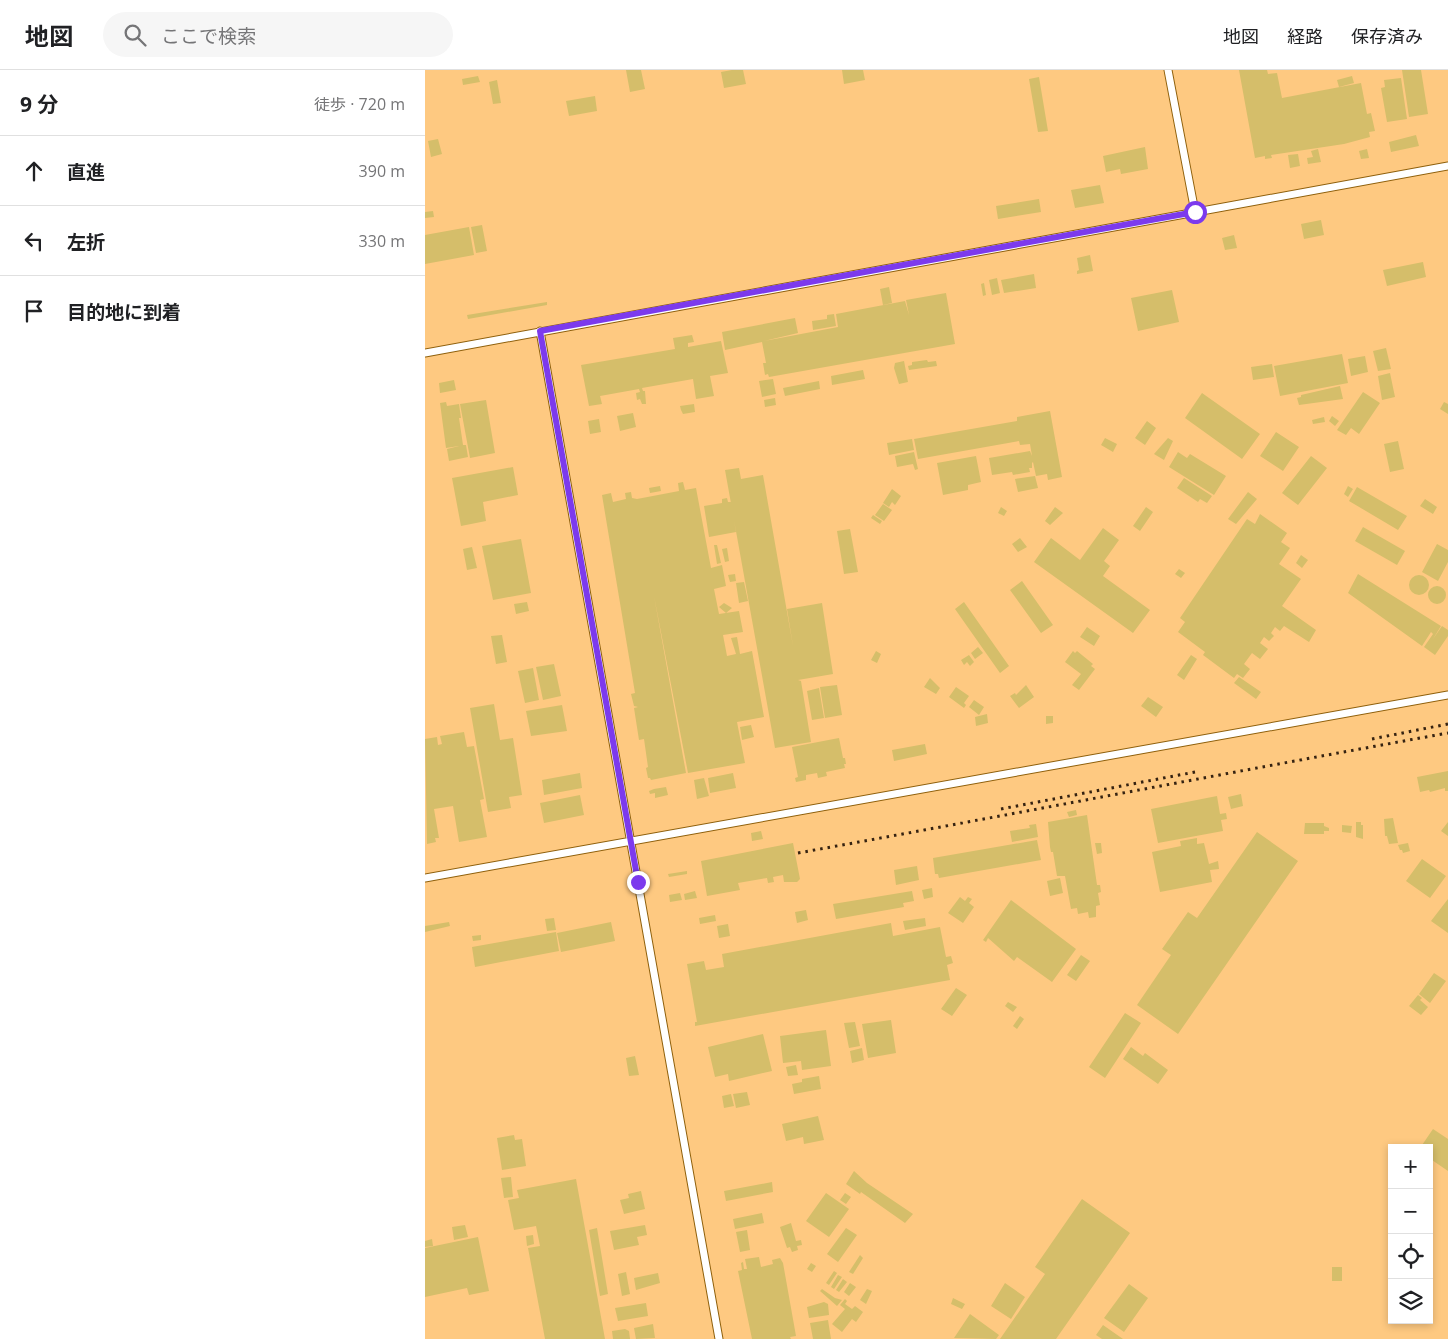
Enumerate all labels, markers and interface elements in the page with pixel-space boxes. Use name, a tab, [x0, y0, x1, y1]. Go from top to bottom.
search box	[103, 12, 453, 57]
text: 地図	[25, 19, 73, 52]
icon: search	[121, 21, 149, 49]
text: ここで検索	[161, 23, 256, 49]
text: 地図	[1223, 24, 1259, 48]
text: 経路	[1287, 24, 1323, 48]
text: 保存済み	[1351, 24, 1423, 48]
text: 9 分	[20, 90, 58, 118]
text: 徒歩 · 720 m	[314, 93, 405, 115]
icon: ahead	[20, 157, 48, 185]
text: 直進	[67, 159, 105, 185]
text: 390 m	[359, 160, 405, 182]
route start	[1184, 201, 1207, 224]
icon: left	[20, 227, 48, 255]
text: 左折	[67, 229, 105, 255]
text: 330 m	[359, 230, 405, 252]
icon: arrive	[20, 297, 48, 325]
text: 目的地に到着	[67, 299, 181, 325]
route end	[627, 871, 650, 894]
map controls	[1388, 1144, 1433, 1324]
button: +	[1388, 1144, 1433, 1189]
button: −	[1388, 1189, 1433, 1234]
button: locate	[1388, 1234, 1433, 1279]
button: layers	[1388, 1279, 1433, 1324]

